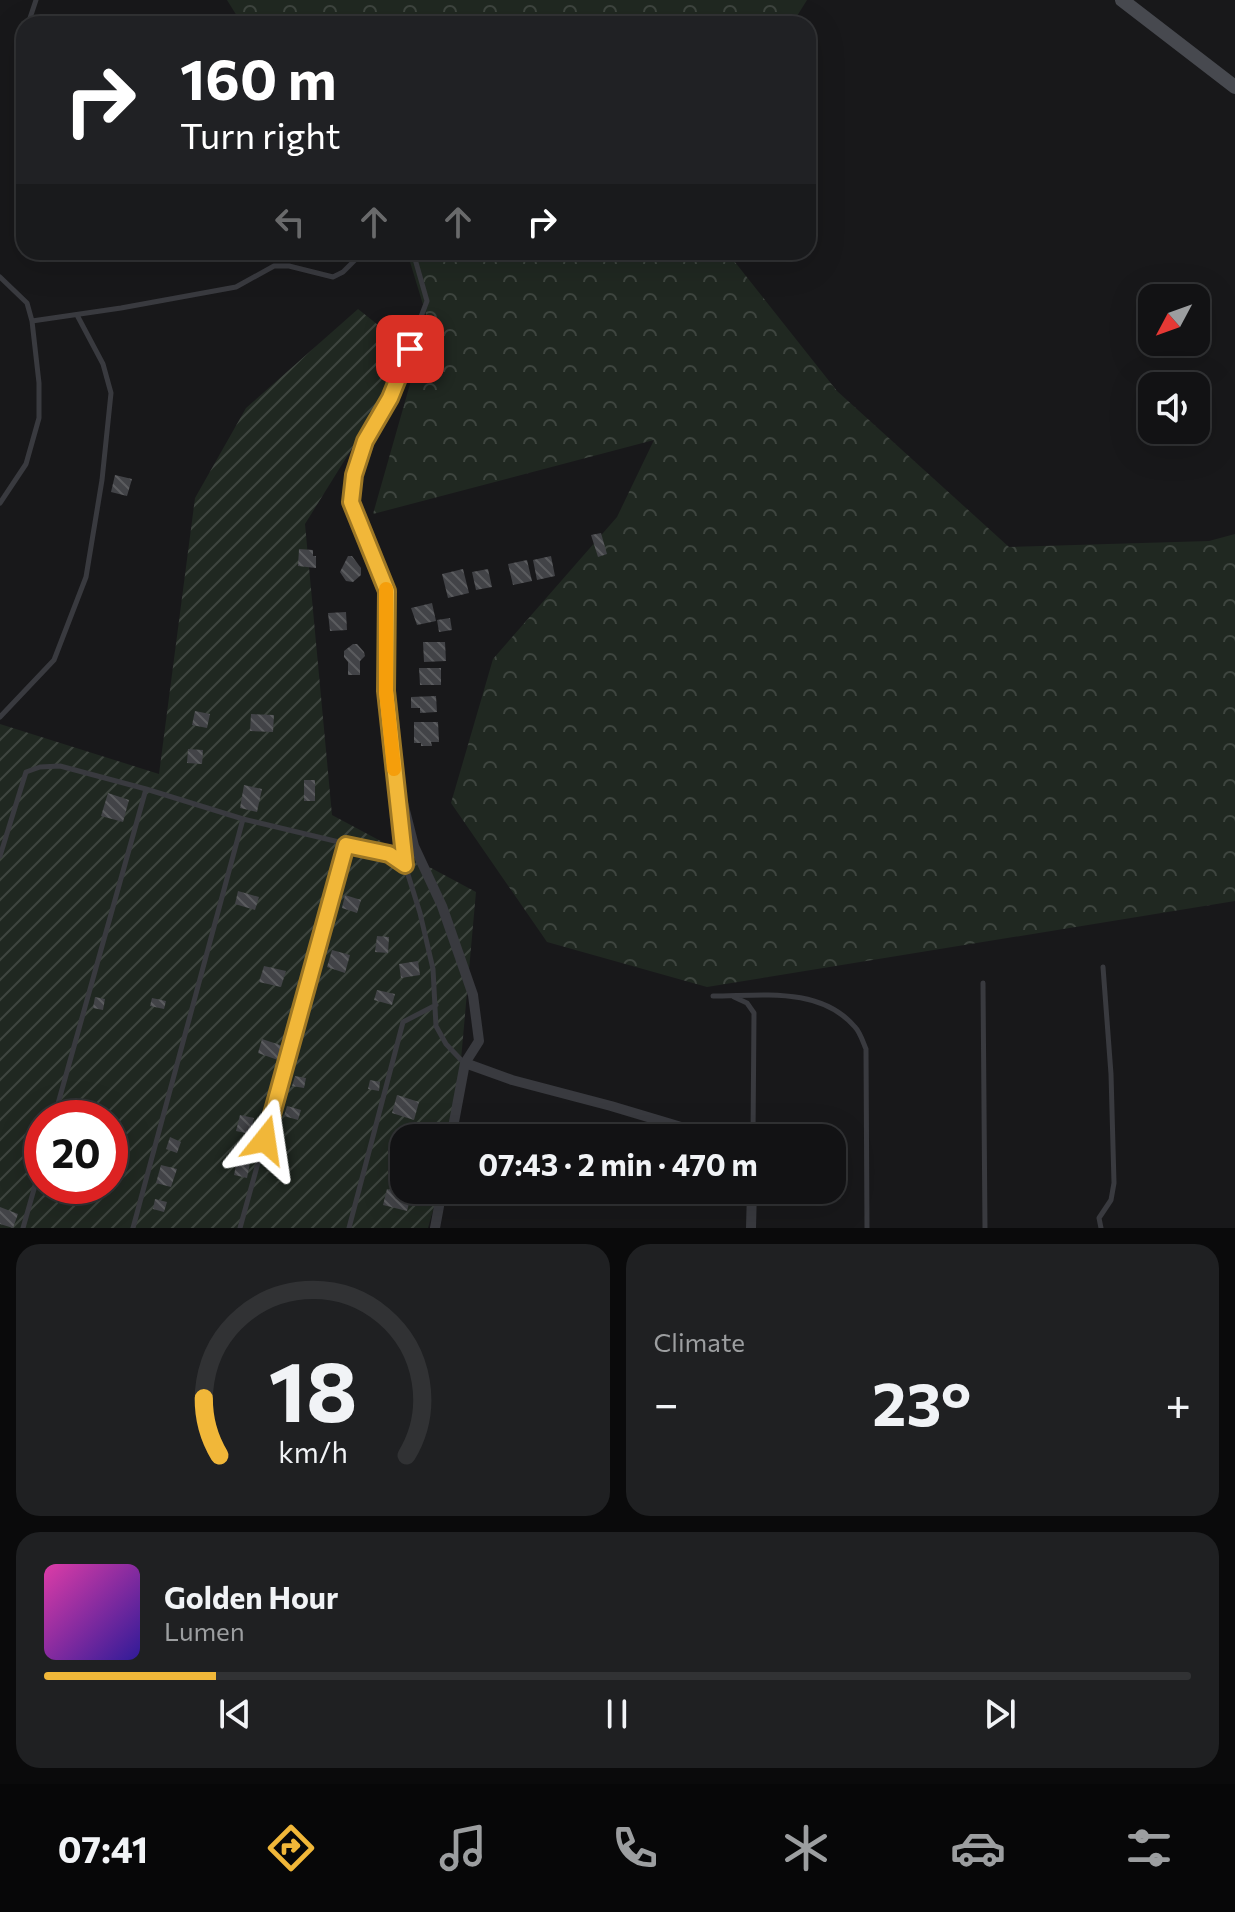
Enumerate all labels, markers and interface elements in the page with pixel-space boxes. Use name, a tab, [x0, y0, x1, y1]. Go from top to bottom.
text: 160 m	[180, 43, 337, 112]
icon: right	[48, 48, 152, 152]
text: Turn right	[180, 112, 341, 156]
icon: left	[268, 200, 312, 244]
icon: ahead	[352, 200, 396, 244]
icon: ahead	[436, 200, 480, 244]
icon: right	[520, 200, 564, 244]
north arrow	[1138, 284, 1210, 356]
map controls	[1138, 284, 1210, 444]
pin	[376, 315, 444, 383]
icon: arrive	[388, 327, 432, 371]
button: sound	[1138, 372, 1210, 444]
position arrow	[223, 1098, 307, 1182]
speed limit sign: 20	[24, 1100, 128, 1204]
text: 07:43 · 2 min · 470 m	[478, 1145, 758, 1182]
text: Climate	[654, 1326, 745, 1357]
text: 18	[268, 1337, 357, 1439]
text: 23°	[872, 1365, 971, 1438]
text: −	[654, 1375, 679, 1429]
text: +	[1165, 1375, 1191, 1429]
text: km/h	[278, 1434, 348, 1469]
text: Golden Hour	[164, 1578, 338, 1615]
text: Lumen	[164, 1615, 245, 1646]
icon: previous	[213, 1692, 257, 1736]
icon: pause	[595, 1692, 639, 1736]
icon: next	[978, 1692, 1022, 1736]
icon: directions	[263, 1820, 319, 1876]
icon: music	[435, 1820, 491, 1876]
icon: phone	[607, 1820, 663, 1876]
icon: climate	[778, 1820, 834, 1876]
icon: car	[950, 1820, 1006, 1876]
icon: filters	[1121, 1820, 1177, 1876]
text: 07:41	[58, 1826, 148, 1870]

